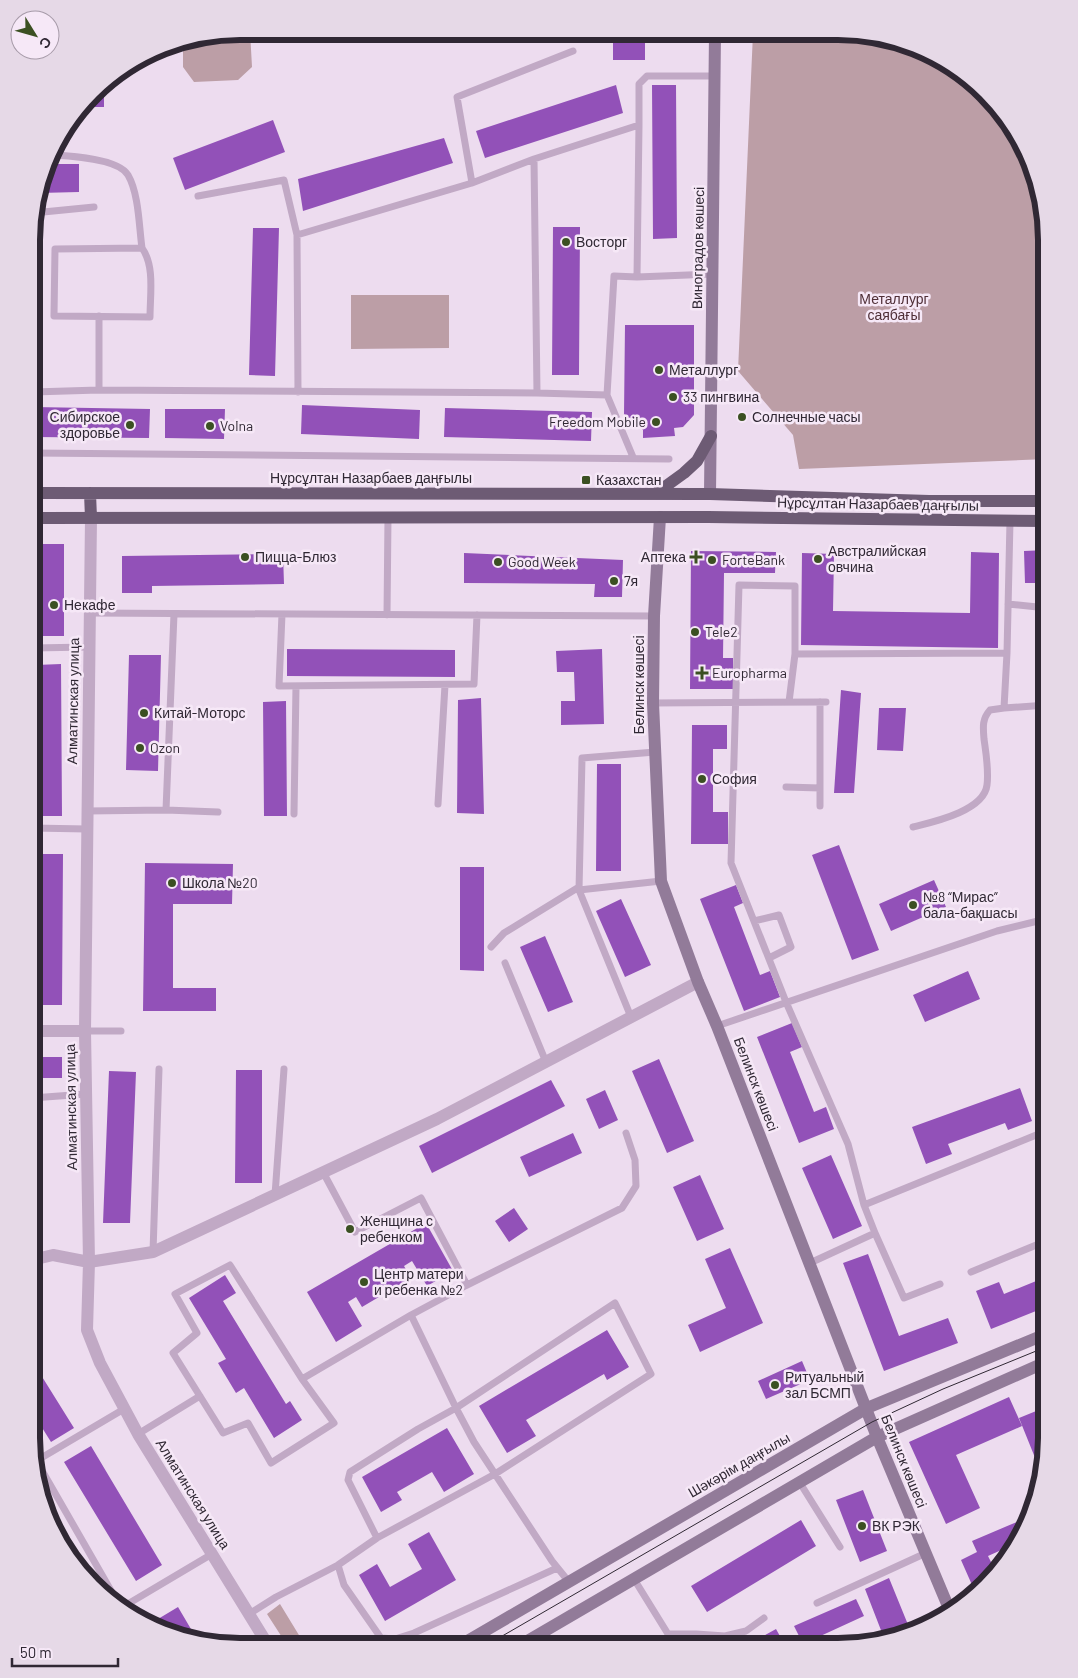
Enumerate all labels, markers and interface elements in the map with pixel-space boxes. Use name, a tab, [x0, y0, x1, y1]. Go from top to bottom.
north arrow	[10, 10, 60, 60]
text: С	[36, 34, 56, 52]
street label: Виноградов көшесі	[688, 187, 707, 309]
place label: Восторг	[576, 233, 627, 250]
marker: Восторг	[560, 236, 572, 248]
park label: Металлург саябағы	[859, 290, 929, 323]
place label: Металлург	[669, 361, 738, 378]
marker: Металлург	[653, 364, 665, 376]
place label: 33 пингвина	[683, 388, 759, 405]
marker: 33 пингвина	[667, 391, 679, 403]
place label: Сибирское здоровье	[50, 408, 120, 441]
place label: Солнечные часы	[752, 408, 861, 425]
marker: Солнечные часы	[736, 411, 748, 423]
place label: Freedom Mobile	[549, 413, 646, 430]
marker: Freedom Mobile	[650, 416, 662, 428]
place label: Volna	[220, 417, 253, 434]
marker: Сибирское здоровье	[124, 419, 136, 431]
marker: Volna	[204, 420, 216, 432]
street label: Нұрсұлтан Назарбаев даңғылы	[270, 469, 472, 486]
place label: Казахстан	[596, 471, 662, 488]
marker: Казахстан	[580, 474, 592, 486]
street label: Нұрсұлтан Назарбаев даңғылы	[777, 493, 979, 514]
place label: Австралийская овчина	[828, 542, 926, 575]
place label: Пицца-Блюз	[255, 548, 336, 565]
place label: Аптека	[641, 548, 686, 565]
marker: Пицца-Блюз	[239, 551, 251, 563]
marker: Аптека	[690, 551, 702, 563]
place label: ForteBank	[722, 551, 785, 568]
place label: Good Week	[508, 553, 576, 570]
marker: Австралийская овчина	[812, 553, 824, 565]
marker: ForteBank	[706, 554, 718, 566]
marker: Good Week	[492, 556, 504, 568]
place label: 7я	[624, 572, 638, 589]
marker: 7я	[608, 575, 620, 587]
place label: Некафе	[64, 596, 116, 613]
marker: Некафе	[48, 599, 60, 611]
place label: Tele2	[705, 623, 738, 640]
marker: Tele2	[689, 626, 701, 638]
street label: Белинск көшесі	[630, 635, 647, 735]
street label: Алматинская улица	[63, 637, 82, 764]
place label: Europharma	[712, 664, 787, 681]
marker: Europharma	[696, 667, 708, 679]
place label: Китай-Моторс	[154, 704, 245, 721]
marker: Китай-Моторс	[138, 707, 150, 719]
place label: Ozon	[150, 739, 180, 756]
marker: Ozon	[134, 742, 146, 754]
place label: София	[712, 770, 757, 787]
marker: София	[696, 773, 708, 785]
place label: Школа №20	[182, 874, 258, 891]
marker: Школа №20	[166, 877, 178, 889]
place label: №8 “Мирас” бала-бақшасы	[923, 888, 1018, 921]
marker: №8 “Мирас” бала-бақшасы	[907, 899, 919, 911]
street label: Белинск көшесі	[731, 1034, 782, 1133]
street label: Алматинская улица	[61, 1043, 80, 1170]
place label: Женщина с ребенком	[360, 1212, 433, 1245]
marker: Женщина с ребенком	[344, 1223, 356, 1235]
place label: Центр матери и ребенка №2	[374, 1265, 464, 1298]
marker: Центр матери и ребенка №2	[358, 1276, 370, 1288]
place label: Ритуальный зал БСМП	[785, 1368, 864, 1401]
marker: Ритуальный зал БСМП	[769, 1379, 781, 1391]
street label: Белинск көшесі	[878, 1412, 931, 1510]
street label: Шәкәрім даңғылы	[685, 1428, 793, 1501]
street label: Алматинская улица	[153, 1436, 234, 1552]
place label: ВК РЭК	[872, 1517, 921, 1534]
marker: ВК РЭК	[856, 1520, 868, 1532]
scale bar	[12, 1636, 119, 1668]
text: 50 m	[20, 1643, 52, 1661]

